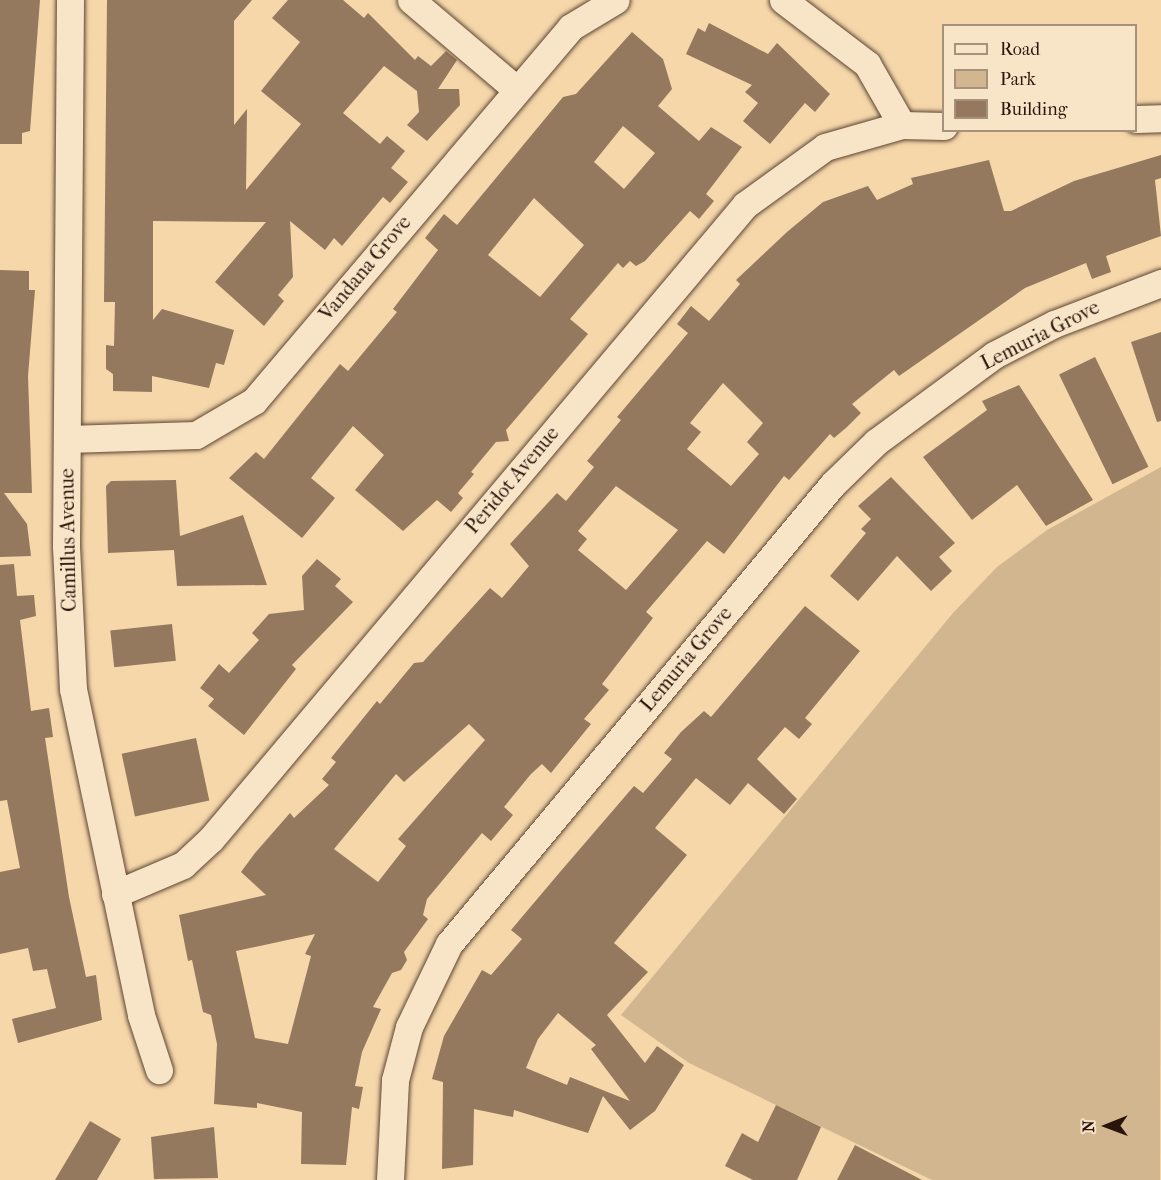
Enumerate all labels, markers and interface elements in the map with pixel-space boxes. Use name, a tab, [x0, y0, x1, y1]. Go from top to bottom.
legend	[942, 24, 1137, 132]
text: Road	[1000, 39, 1040, 60]
text: Park	[1000, 69, 1036, 90]
text: Building	[1000, 99, 1067, 120]
street label: Vandana Grove	[314, 211, 416, 325]
street label: Lemuria Grove	[977, 295, 1103, 375]
street label: Peridot Avenue	[460, 421, 564, 539]
street label: Camillus Avenue	[55, 468, 81, 612]
street label: Lemuria Grove	[635, 602, 737, 716]
north arrow	[1077, 1096, 1137, 1156]
text: N	[1079, 1120, 1098, 1133]

